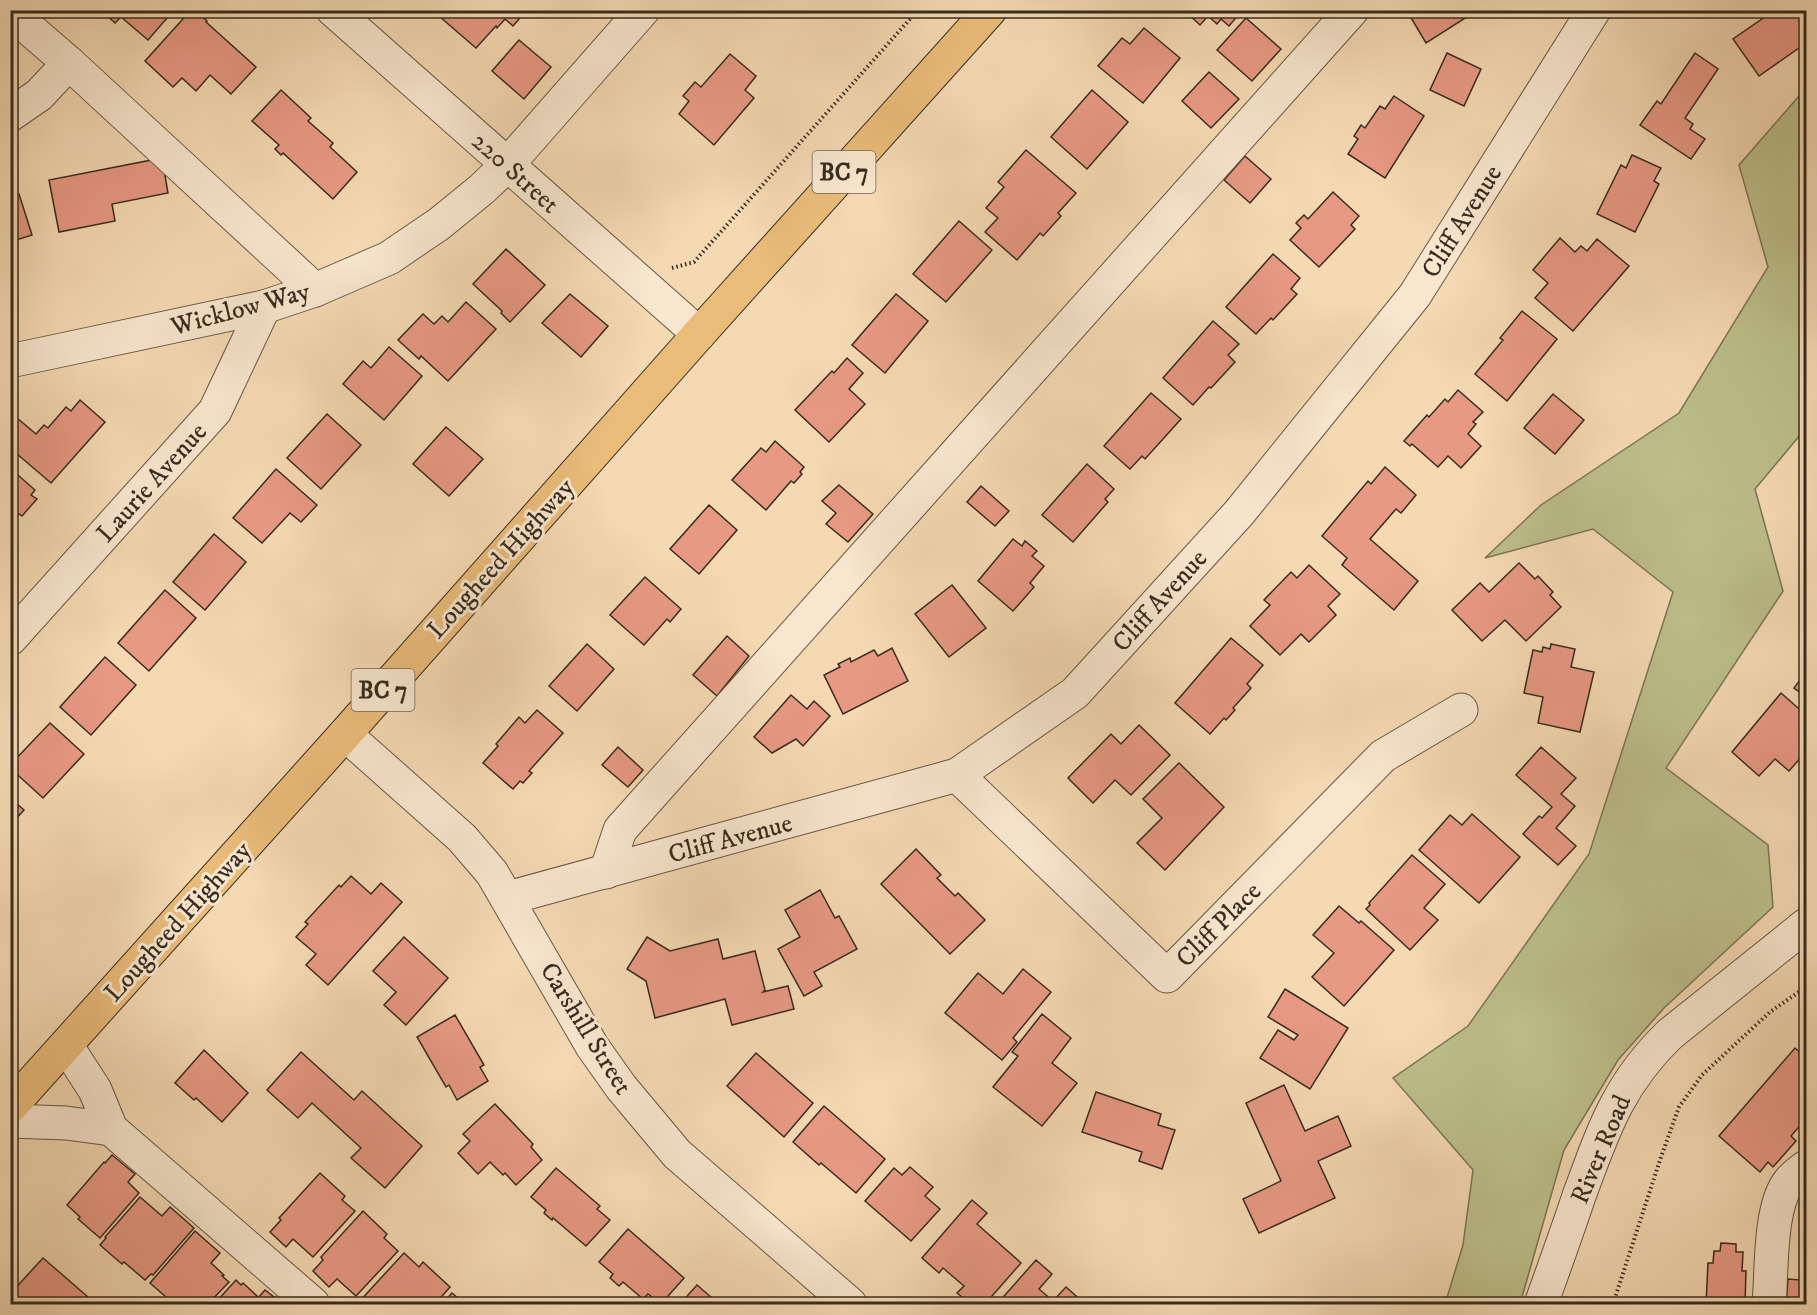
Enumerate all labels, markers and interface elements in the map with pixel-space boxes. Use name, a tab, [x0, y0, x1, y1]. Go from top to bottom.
street label: 220 Street	[464, 125, 566, 221]
road number: BC 7	[812, 151, 876, 193]
street label: Cliff Avenue	[1415, 159, 1510, 284]
street label: Wicklow Way	[166, 275, 314, 344]
street label: Laurie Avenue	[90, 416, 215, 550]
street label: Lougheed Highway	[420, 471, 582, 646]
street label: Cliff Avenue	[1105, 543, 1215, 659]
road number: BC 7	[352, 669, 415, 711]
street label: Cliff Avenue	[665, 807, 796, 872]
street label: Lougheed Highway	[97, 834, 259, 1009]
street label: Cliff Place	[1169, 875, 1269, 975]
street label: Carshill Street	[532, 957, 639, 1101]
street label: River Road	[1564, 1090, 1639, 1209]

